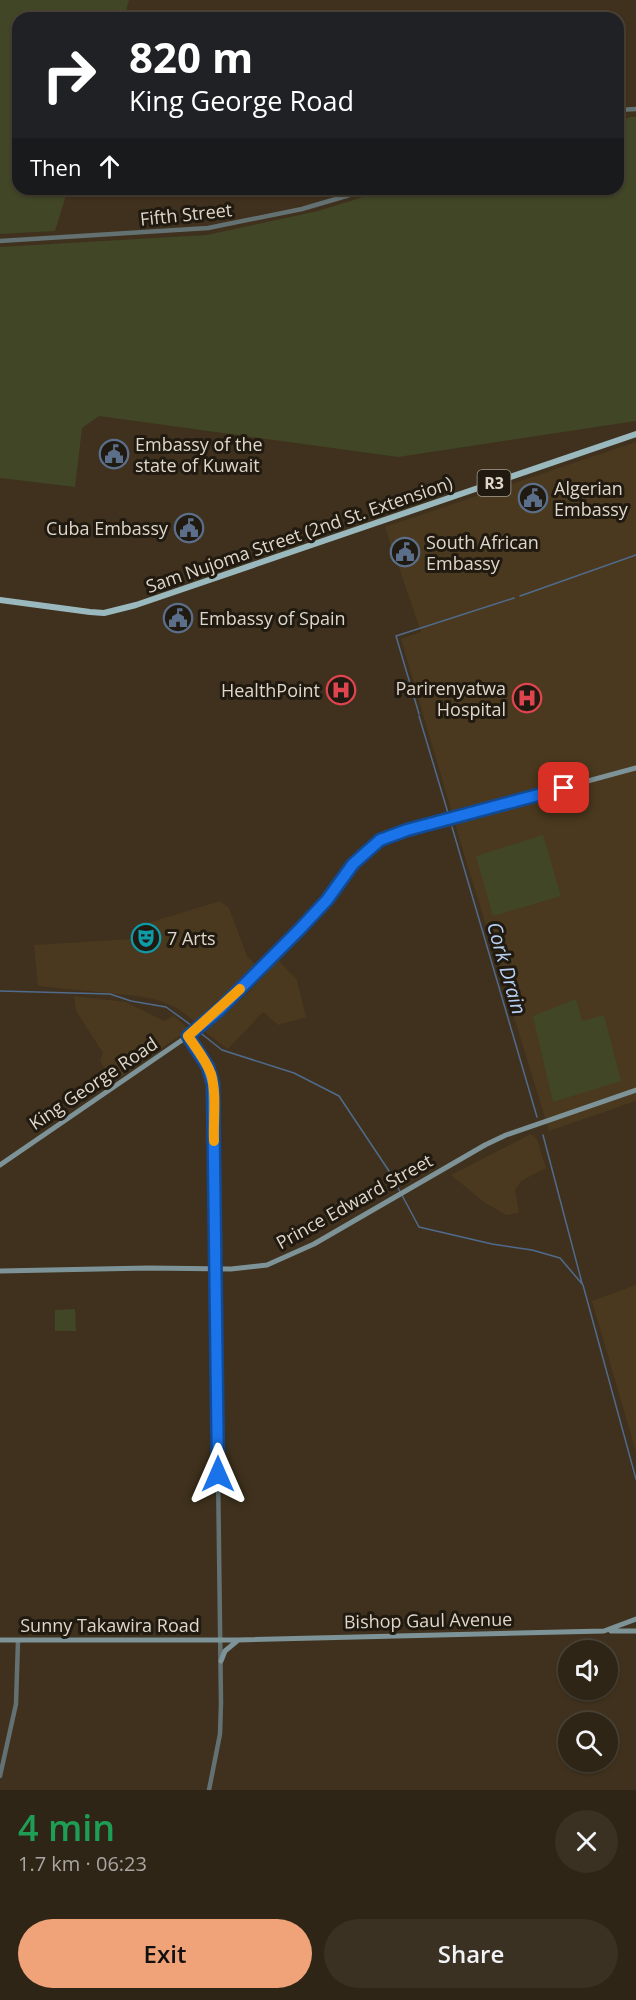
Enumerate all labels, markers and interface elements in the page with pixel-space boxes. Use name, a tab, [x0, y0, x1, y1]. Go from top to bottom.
text: 820 m	[129, 28, 253, 85]
icon: right	[30, 36, 108, 114]
text: King George Road	[129, 82, 354, 119]
icon: ahead	[93, 150, 126, 183]
text: Then	[30, 152, 81, 182]
street label: Fifth Street	[139, 197, 233, 231]
place label: Embassy of the state of Kuwait	[135, 432, 263, 477]
public building icon: Embassy of the state of Kuwait	[98, 438, 130, 470]
street label: Sam Nujoma Street (2nd St. Extension)	[142, 470, 456, 598]
road number: R3	[478, 470, 510, 496]
place label: Algerian Embassy	[554, 476, 629, 521]
public building icon: Algerian Embassy	[517, 482, 549, 514]
public building icon: Cuba Embassy	[173, 512, 205, 544]
place label: Cuba Embassy	[46, 516, 169, 540]
place label: South African Embassy	[426, 530, 539, 575]
public building icon: South African Embassy	[389, 536, 421, 568]
public building icon: Embassy of Spain	[162, 602, 194, 634]
place label: Embassy of Spain	[199, 606, 346, 630]
hospital icon: HealthPoint	[325, 674, 357, 706]
place label: Parirenyatwa Hospital	[395, 676, 506, 721]
place label: HealthPoint	[221, 678, 320, 702]
hospital icon: Parirenyatwa Hospital	[511, 682, 543, 714]
pin	[538, 762, 589, 813]
icon: arrive	[547, 771, 580, 804]
water label: Cork Drain	[481, 919, 533, 1017]
theatre icon: 7 Arts	[130, 922, 162, 954]
place label: 7 Arts	[167, 926, 216, 950]
street label: King George Road	[24, 1031, 162, 1135]
street label: Prince Edward Street	[271, 1148, 437, 1254]
position arrow	[186, 1442, 250, 1506]
street label: Bishop Gaul Avenue	[344, 1607, 512, 1633]
street label: Sunny Takawira Road	[20, 1613, 200, 1637]
map controls	[558, 1640, 618, 1772]
button: sound	[558, 1640, 618, 1700]
button: search	[558, 1712, 618, 1772]
text: 4 min	[18, 1803, 115, 1852]
button: close	[555, 1810, 618, 1873]
text: 1.7 km · 06:23	[18, 1850, 147, 1877]
button: Exit	[18, 1919, 312, 1988]
button: Share	[324, 1919, 618, 1988]

